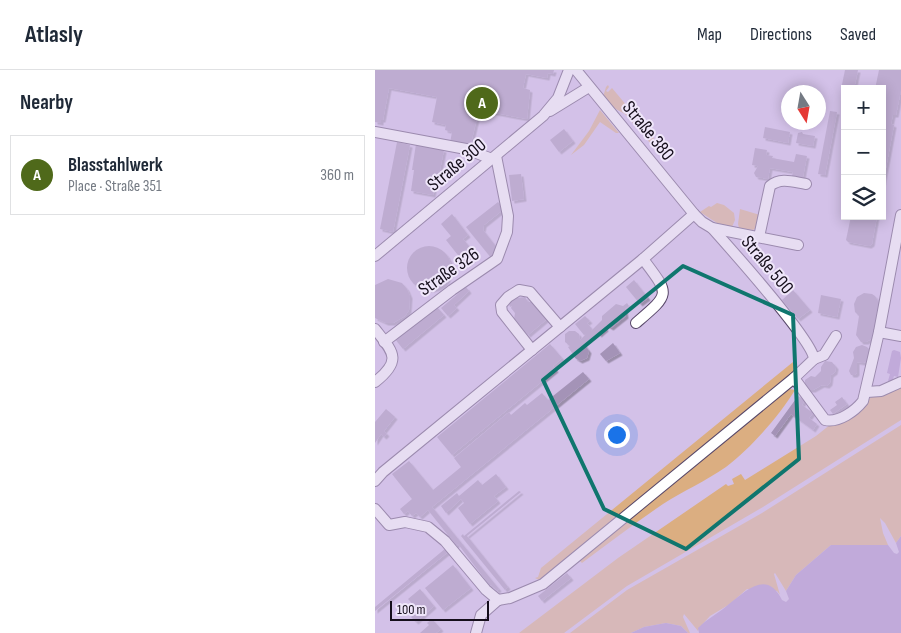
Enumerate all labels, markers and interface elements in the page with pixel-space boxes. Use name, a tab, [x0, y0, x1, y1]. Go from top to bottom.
text: Atlasly	[25, 20, 83, 49]
text: Map	[697, 24, 722, 45]
text: Directions	[750, 24, 812, 45]
text: Saved	[840, 24, 876, 45]
pin: A	[466, 84, 498, 122]
north arrow	[781, 85, 826, 130]
map controls	[841, 85, 886, 220]
button: +	[841, 85, 886, 130]
text: Nearby	[20, 90, 73, 115]
street label: Straße 380	[617, 97, 679, 165]
button: −	[841, 130, 886, 175]
street label: Straße 300	[423, 134, 491, 196]
text: Blasstahlwerk	[68, 154, 163, 177]
text: A	[33, 166, 41, 185]
text: 360 m	[320, 166, 354, 185]
button: layers	[841, 175, 886, 220]
text: Place · Straße 351	[68, 177, 162, 196]
street label: Straße 500	[736, 231, 798, 299]
street label: Straße 326	[414, 243, 484, 301]
your location	[604, 422, 630, 448]
scale bar	[390, 598, 489, 621]
text: 100 m	[397, 601, 426, 618]

